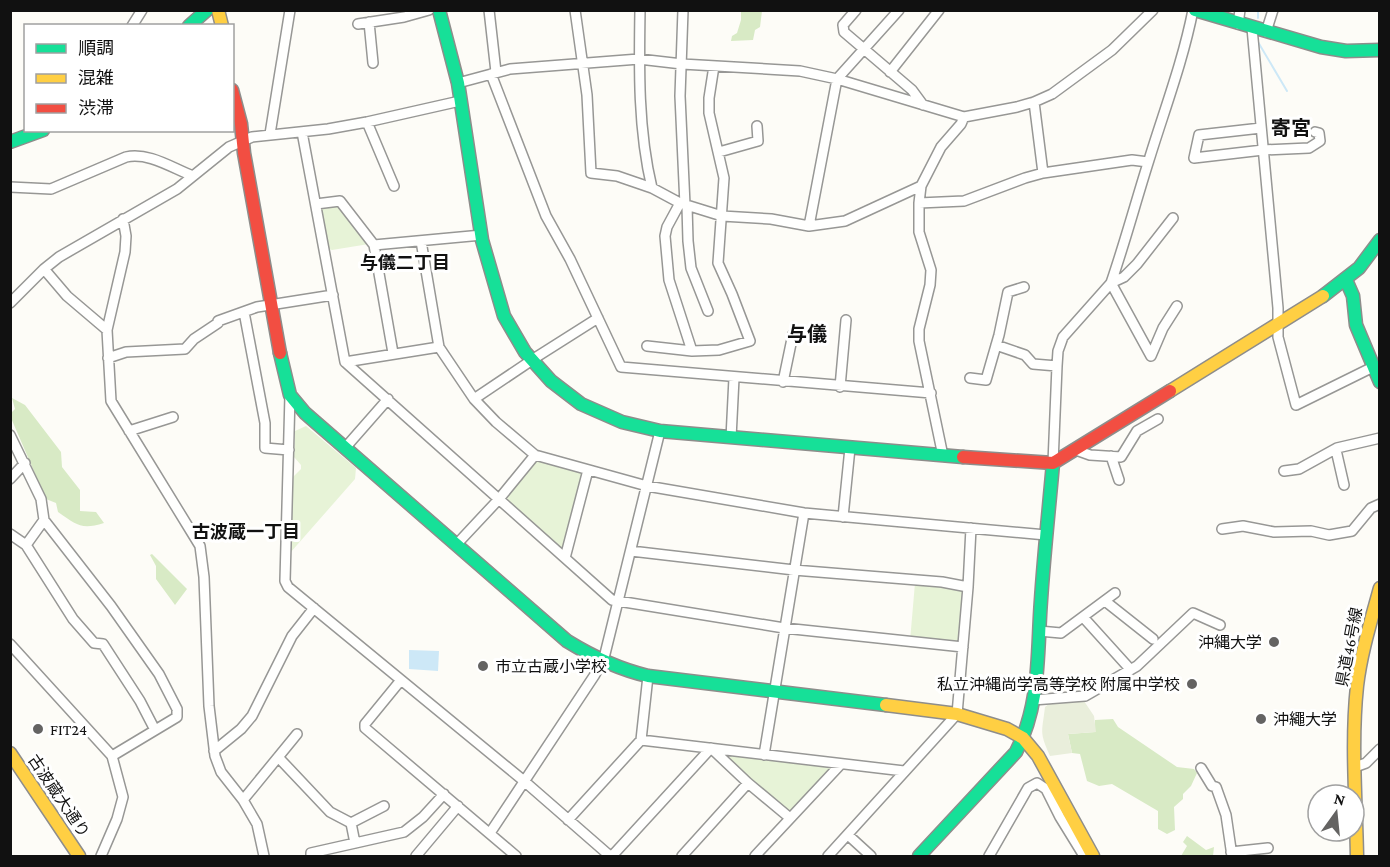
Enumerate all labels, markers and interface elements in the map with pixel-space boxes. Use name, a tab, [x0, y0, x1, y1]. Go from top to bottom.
legend	[24, 24, 234, 132]
text: 順調	[78, 38, 114, 58]
text: 混雑	[78, 68, 114, 88]
text: 渋滞	[78, 98, 114, 118]
district label: 寄宮	[1271, 117, 1311, 139]
district label: 与儀二丁目	[360, 253, 450, 273]
district label: 与儀	[787, 323, 827, 345]
district label: 古波蔵一丁目	[192, 522, 300, 542]
street label: 県道46号線	[1333, 606, 1365, 688]
place label: 沖縄大学	[1198, 634, 1262, 651]
marker: 沖縄大学	[1267, 635, 1281, 649]
place label: 市立古蔵小学校	[495, 658, 607, 675]
marker: 市立古蔵小学校	[476, 659, 490, 673]
place label: 私立沖縄尚学高等学校 附属中学校	[937, 676, 1180, 693]
marker: 私立沖縄尚学高等学校 附属中学校	[1185, 677, 1199, 691]
place label: 沖繩大学	[1273, 711, 1337, 728]
marker: 沖繩大学	[1254, 712, 1268, 726]
place label: FIT24	[50, 721, 87, 738]
marker: FIT24	[31, 722, 45, 736]
street label: 古波蔵大通り	[25, 751, 93, 841]
north arrow	[1306, 783, 1366, 843]
text: N	[1332, 789, 1347, 809]

